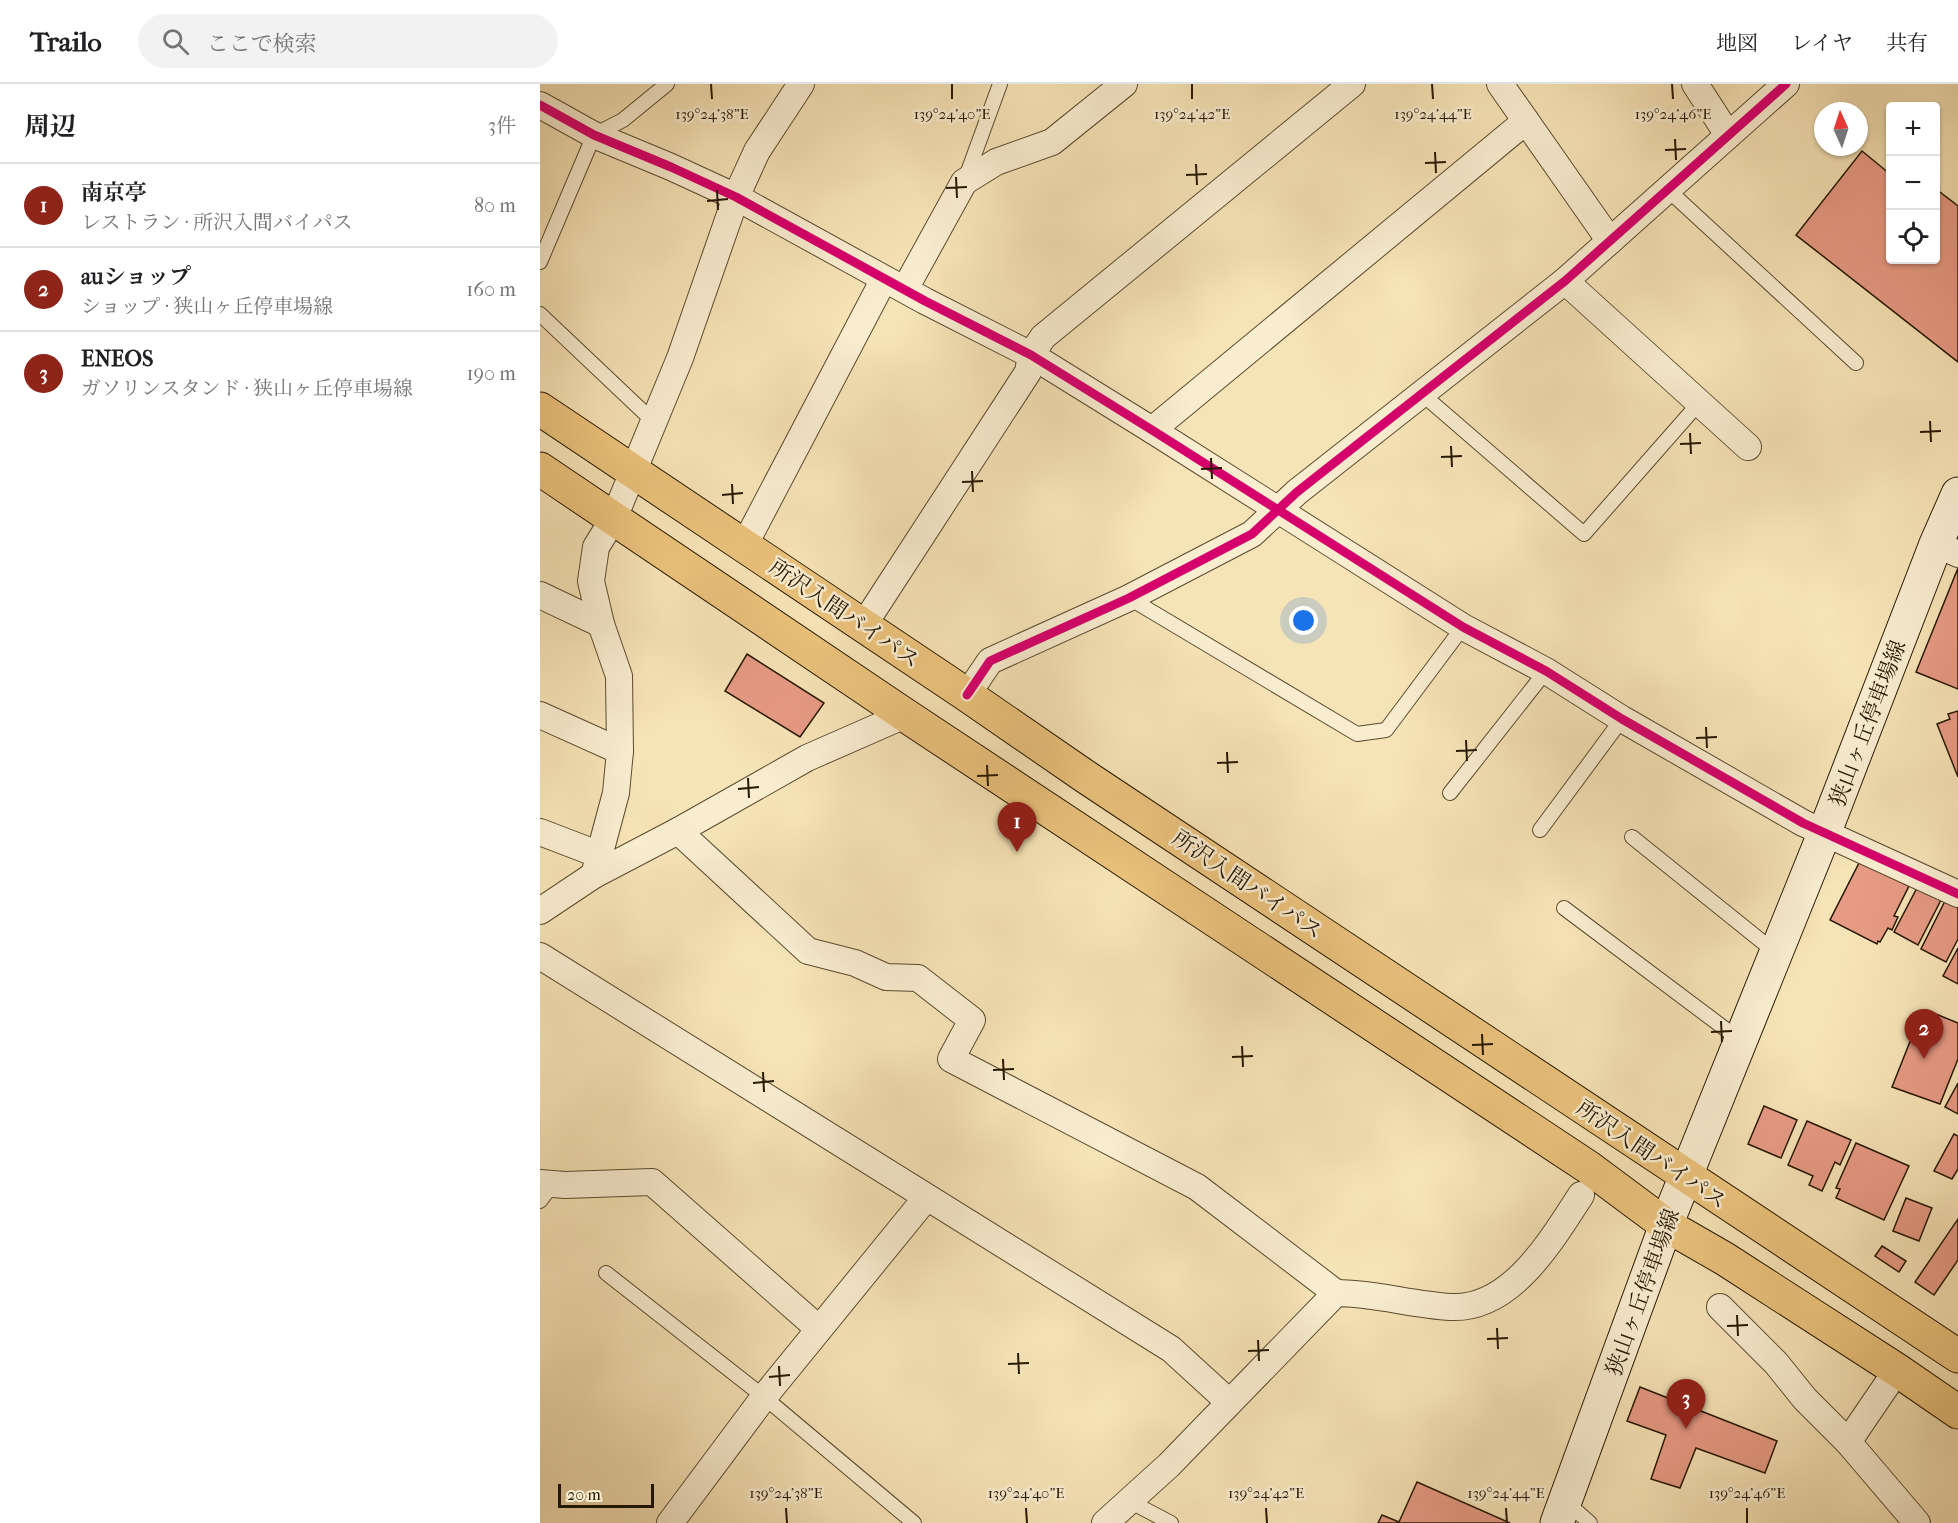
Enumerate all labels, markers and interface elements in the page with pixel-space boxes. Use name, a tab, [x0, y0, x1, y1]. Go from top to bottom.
search box	[138, 14, 558, 68]
text: Trailo	[30, 25, 102, 58]
icon: search	[159, 25, 192, 58]
text: ここで検索	[207, 31, 317, 57]
text: 地図	[1716, 31, 1758, 55]
text: レイヤ	[1791, 31, 1853, 55]
text: 共有	[1886, 31, 1928, 55]
north arrow	[1814, 102, 1868, 156]
map controls	[1886, 102, 1940, 264]
button: +	[1886, 102, 1940, 156]
text: 139°24'38"E	[675, 105, 749, 123]
text: 139°24'40"E	[914, 105, 990, 123]
text: 139°24'42"E	[1154, 105, 1230, 123]
text: 139°24'44"E	[1394, 105, 1472, 123]
text: 139°24'46"E	[1635, 105, 1711, 123]
text: 周辺	[24, 111, 76, 142]
text: 3件	[488, 114, 516, 137]
button: −	[1886, 156, 1940, 210]
text: 南京亭	[81, 180, 147, 206]
text: 1	[40, 194, 47, 217]
text: 80 m	[474, 194, 516, 217]
button: locate	[1886, 210, 1940, 264]
text: レストラン · 所沢入間バイパス	[81, 211, 353, 234]
text: auショップ	[81, 264, 191, 290]
text: 2	[38, 278, 49, 301]
text: 160 m	[466, 278, 516, 301]
text: ショップ · 狭山ヶ丘停車場線	[81, 295, 333, 318]
text: ENEOS	[81, 346, 153, 372]
text: 3	[39, 362, 48, 385]
text: 190 m	[466, 362, 516, 385]
text: ガソリンスタンド · 狭山ヶ丘停車場線	[81, 377, 413, 400]
street label: 所沢入間バイパス	[764, 554, 924, 674]
your location	[1289, 606, 1318, 635]
street label: 狭山ヶ丘停車場線	[1824, 637, 1912, 810]
pin: 1	[998, 802, 1036, 852]
street label: 所沢入間バイパス	[1167, 825, 1327, 945]
pin: 2	[1904, 1010, 1944, 1059]
street label: 所沢入間バイパス	[1571, 1095, 1731, 1215]
street label: 狭山ヶ丘停車場線	[1601, 1205, 1685, 1379]
pin: 3	[1666, 1380, 1706, 1429]
scale bar	[558, 1481, 654, 1508]
text: 139°24'38"E	[749, 1484, 823, 1502]
text: 139°24'40"E	[988, 1484, 1064, 1502]
text: 139°24'42"E	[1228, 1484, 1304, 1502]
text: 139°24'44"E	[1467, 1484, 1545, 1502]
text: 139°24'46"E	[1709, 1484, 1785, 1502]
text: 20 m	[567, 1485, 601, 1504]

